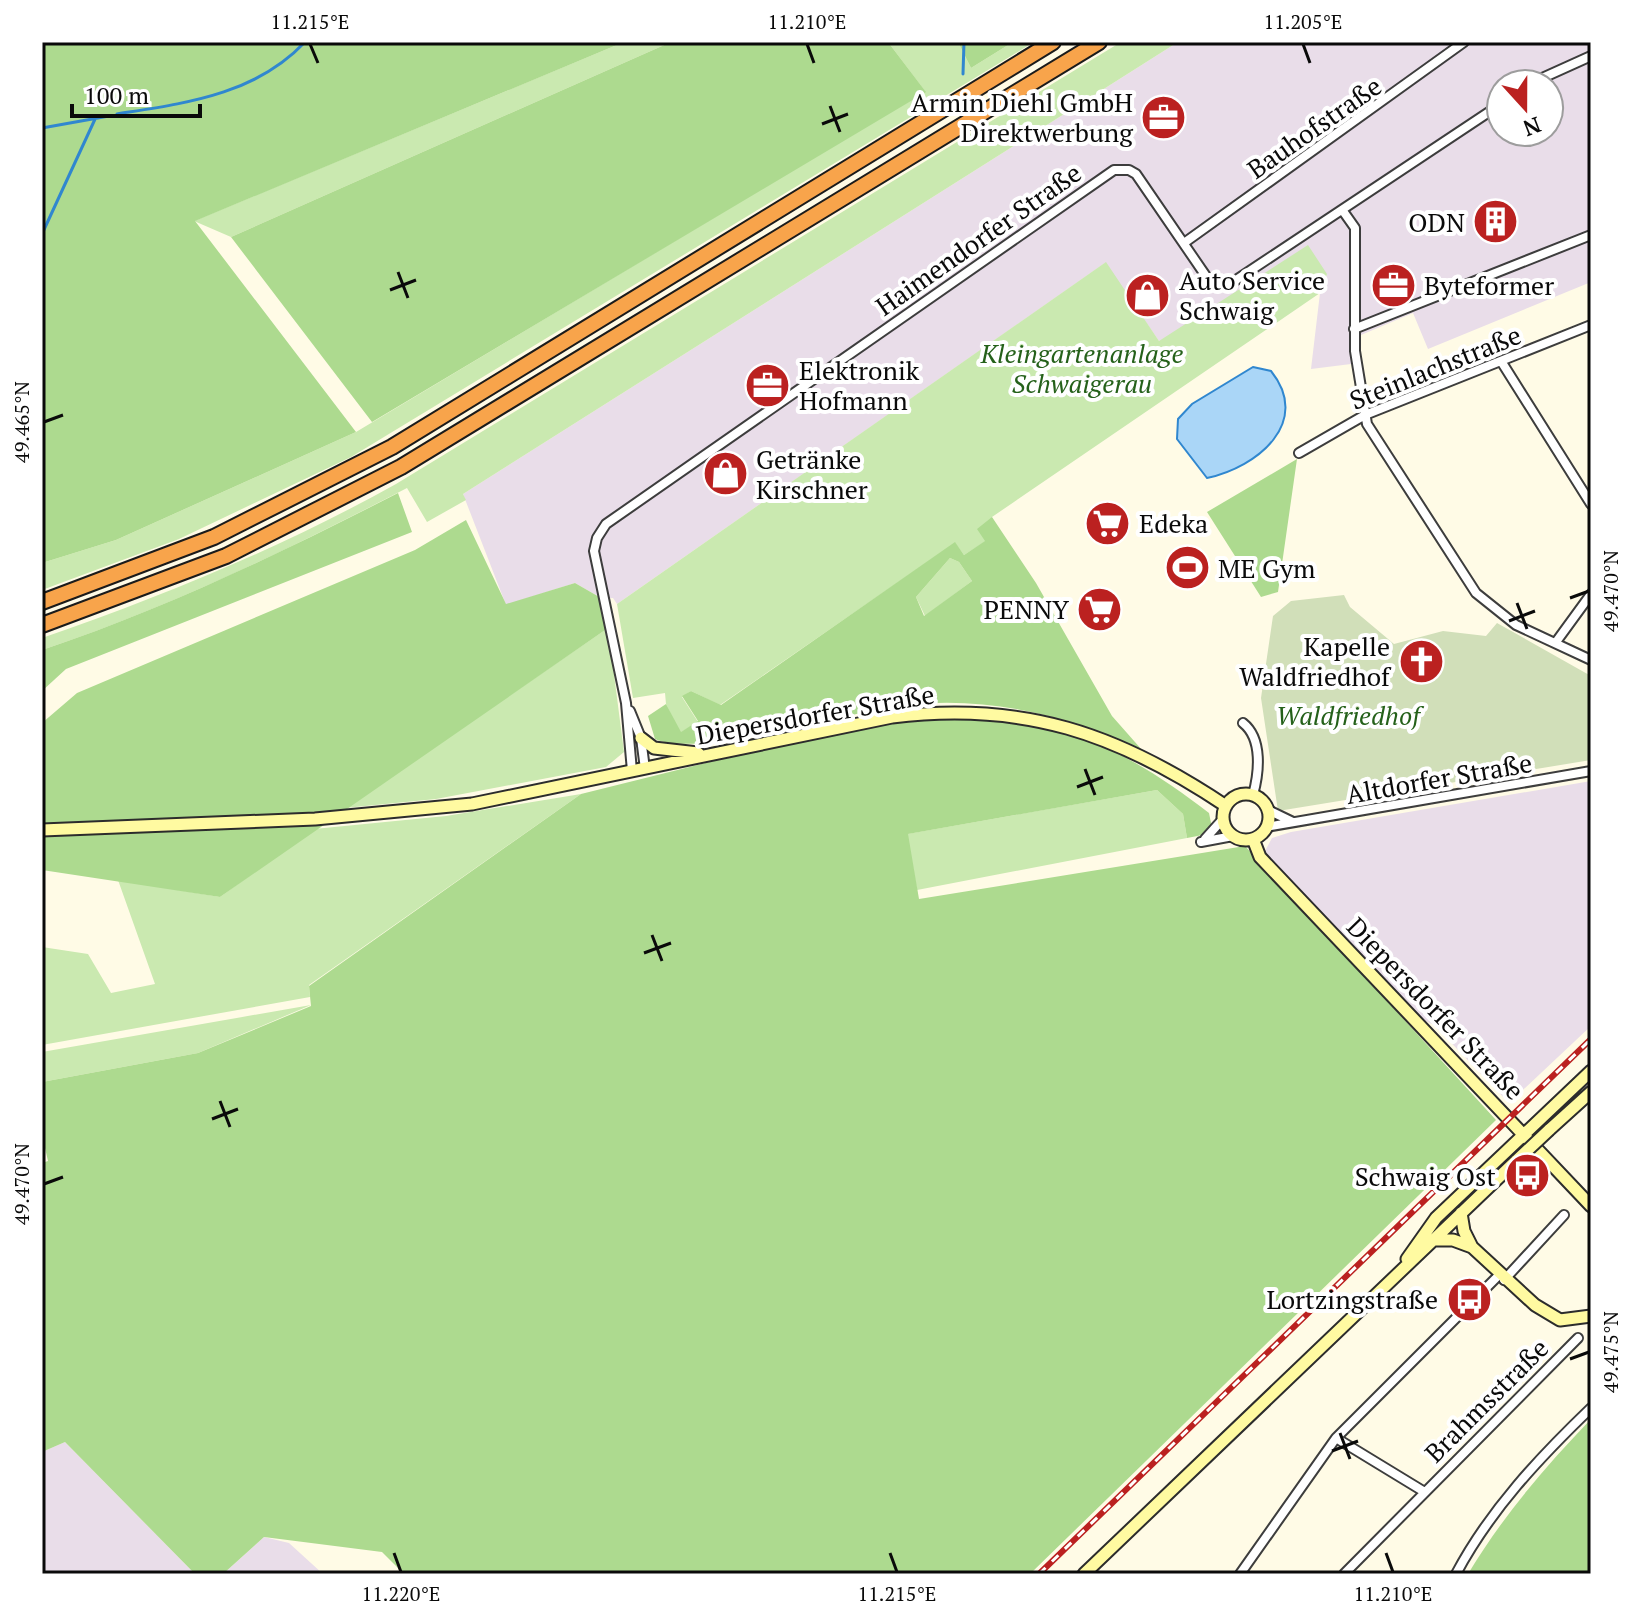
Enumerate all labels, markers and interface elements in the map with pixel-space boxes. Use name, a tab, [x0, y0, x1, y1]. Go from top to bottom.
text: 11.215°E	[271, 8, 350, 35]
text: 11.210°E	[768, 8, 847, 35]
text: 11.205°E	[1264, 8, 1343, 35]
scale bar	[72, 68, 200, 118]
street label: Bauhofstraße	[1240, 68, 1388, 186]
north arrow	[1485, 68, 1565, 148]
text: 100 m	[84, 79, 149, 111]
place label: Armin Diehl GmbH Direktwerbung	[911, 85, 1133, 149]
office icon: Armin Diehl GmbH Direktwerbung	[1140, 93, 1188, 141]
text: N	[1519, 111, 1545, 144]
street label: Haimendorfer Straße	[868, 155, 1088, 323]
building icon: ODN	[1472, 198, 1520, 246]
place label: ODN	[1408, 205, 1465, 239]
office icon: Byteformer	[1369, 261, 1417, 309]
place label: Auto Service Schwaig	[1179, 263, 1325, 327]
place label: Byteformer	[1424, 268, 1554, 302]
shop icon: Auto Service Schwaig	[1124, 271, 1172, 319]
street label: Steinlachstraße	[1344, 317, 1526, 417]
park label: Kleingartenanlage Schwaigerau	[980, 336, 1183, 400]
place label: Elektronik Hofmann	[799, 353, 920, 417]
office icon: Elektronik Hofmann	[744, 361, 792, 409]
text: 49.465°N	[8, 381, 35, 463]
place label: Getränke Kirschner	[756, 442, 868, 506]
shop icon: Getränke Kirschner	[701, 450, 749, 498]
supermarket icon: Edeka	[1084, 499, 1132, 547]
place label: Edeka	[1139, 506, 1208, 540]
sports icon: ME Gym	[1163, 544, 1211, 592]
text: 49.470°N	[1597, 550, 1624, 632]
place label: ME Gym	[1218, 551, 1315, 585]
supermarket icon: PENNY	[1076, 585, 1124, 633]
place label: PENNY	[984, 592, 1069, 626]
place label: Kapelle Waldfriedhof	[1239, 629, 1392, 693]
church icon: Kapelle Waldfriedhof	[1397, 637, 1445, 685]
street label: Diepersdorfer Straße	[693, 676, 937, 752]
park label: Waldfriedhof	[1276, 698, 1424, 732]
street label: Altdorfer Straße	[1343, 745, 1535, 811]
street label: Diepersdorfer Straße	[1340, 909, 1532, 1107]
text: 49.470°N	[8, 1143, 35, 1225]
bus stop icon: Schwaig Ost	[1503, 1152, 1551, 1200]
place label: Schwaig Ost	[1355, 1159, 1496, 1193]
bus stop icon: Lortzingstraße	[1445, 1275, 1493, 1323]
place label: Lortzingstraße	[1266, 1282, 1438, 1316]
text: 49.475°N	[1597, 1311, 1624, 1393]
street label: Brahmsstraße	[1417, 1331, 1555, 1469]
text: 11.220°E	[362, 1580, 441, 1607]
text: 11.215°E	[858, 1580, 937, 1607]
text: 11.210°E	[1354, 1580, 1433, 1607]

